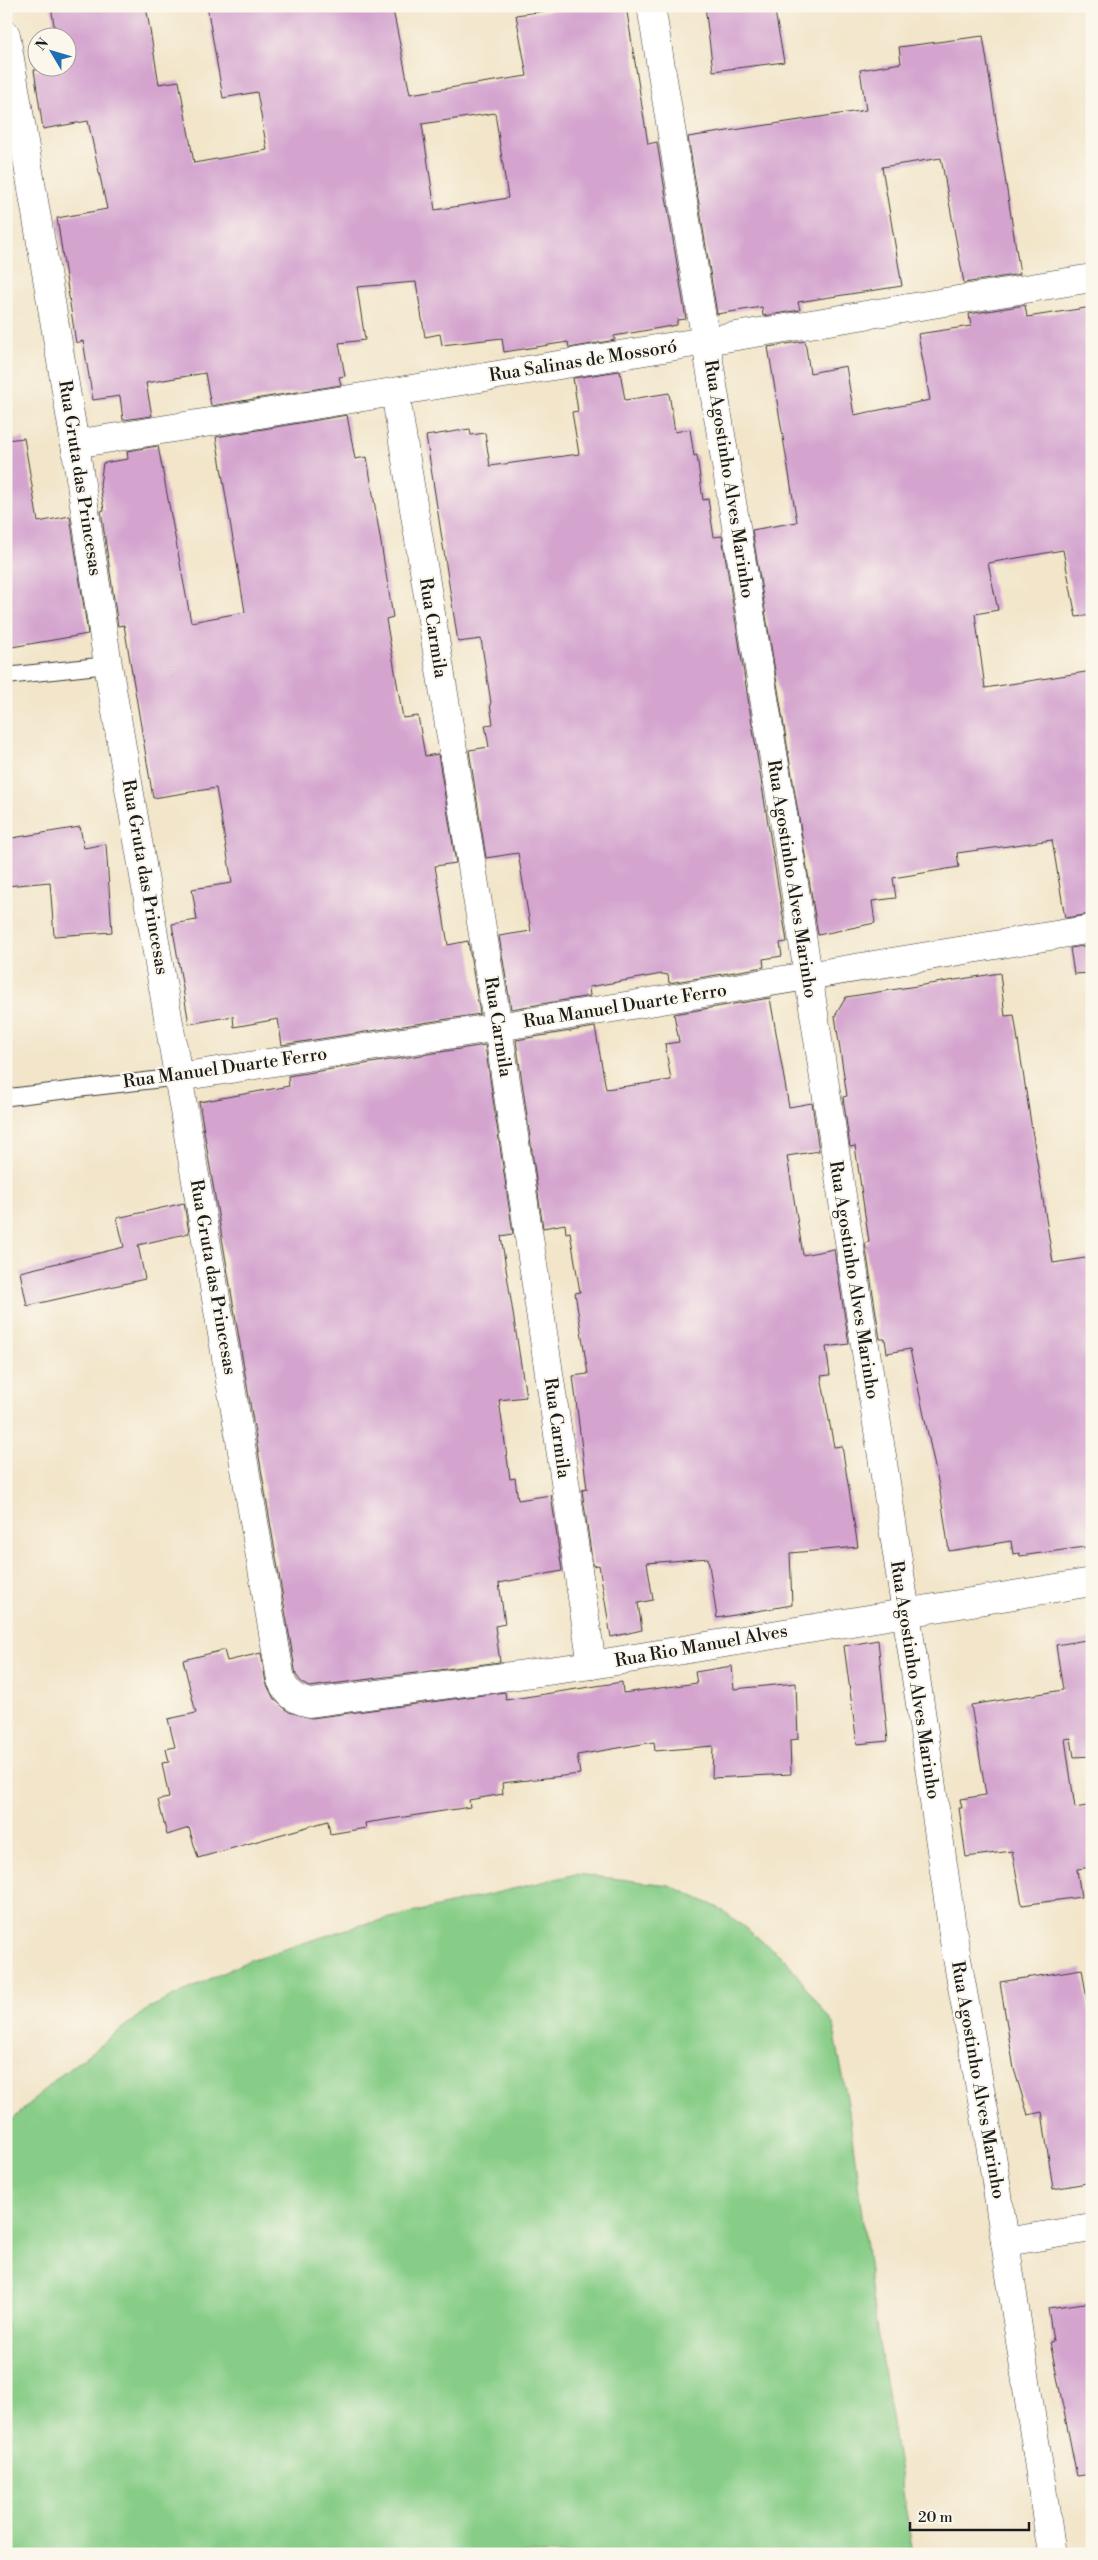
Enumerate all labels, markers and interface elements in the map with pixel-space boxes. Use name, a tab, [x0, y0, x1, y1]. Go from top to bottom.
north arrow	[28, 28, 78, 78]
text: N	[32, 35, 53, 55]
street label: Rua Salinas de Mossoró	[487, 335, 679, 387]
street label: Rua Agostinho Alves Marinho	[699, 358, 759, 600]
street label: Rua Gruta das Princesas	[53, 378, 107, 578]
street label: Rua Carmila	[414, 576, 452, 681]
street label: Rua Agostinho Alves Marinho	[762, 758, 822, 1000]
street label: Rua Gruta das Princesas	[116, 778, 174, 977]
street label: Rua Carmila	[479, 975, 517, 1080]
street label: Rua Manuel Duarte Ferro	[522, 979, 728, 1033]
street label: Rua Manuel Duarte Ferro	[121, 1042, 329, 1094]
street label: Rua Agostinho Alves Marinho	[824, 1159, 884, 1401]
street label: Rua Gruta das Princesas	[184, 1178, 242, 1377]
street label: Rua Carmila	[539, 1376, 576, 1481]
street label: Rua Agostinho Alves Marinho	[885, 1559, 945, 1801]
street label: Rua Rio Manuel Alves	[613, 1619, 789, 1673]
street label: Rua Agostinho Alves Marinho	[946, 1959, 1010, 2201]
scale bar	[910, 2500, 1029, 2532]
text: 20 m	[918, 2508, 953, 2527]

